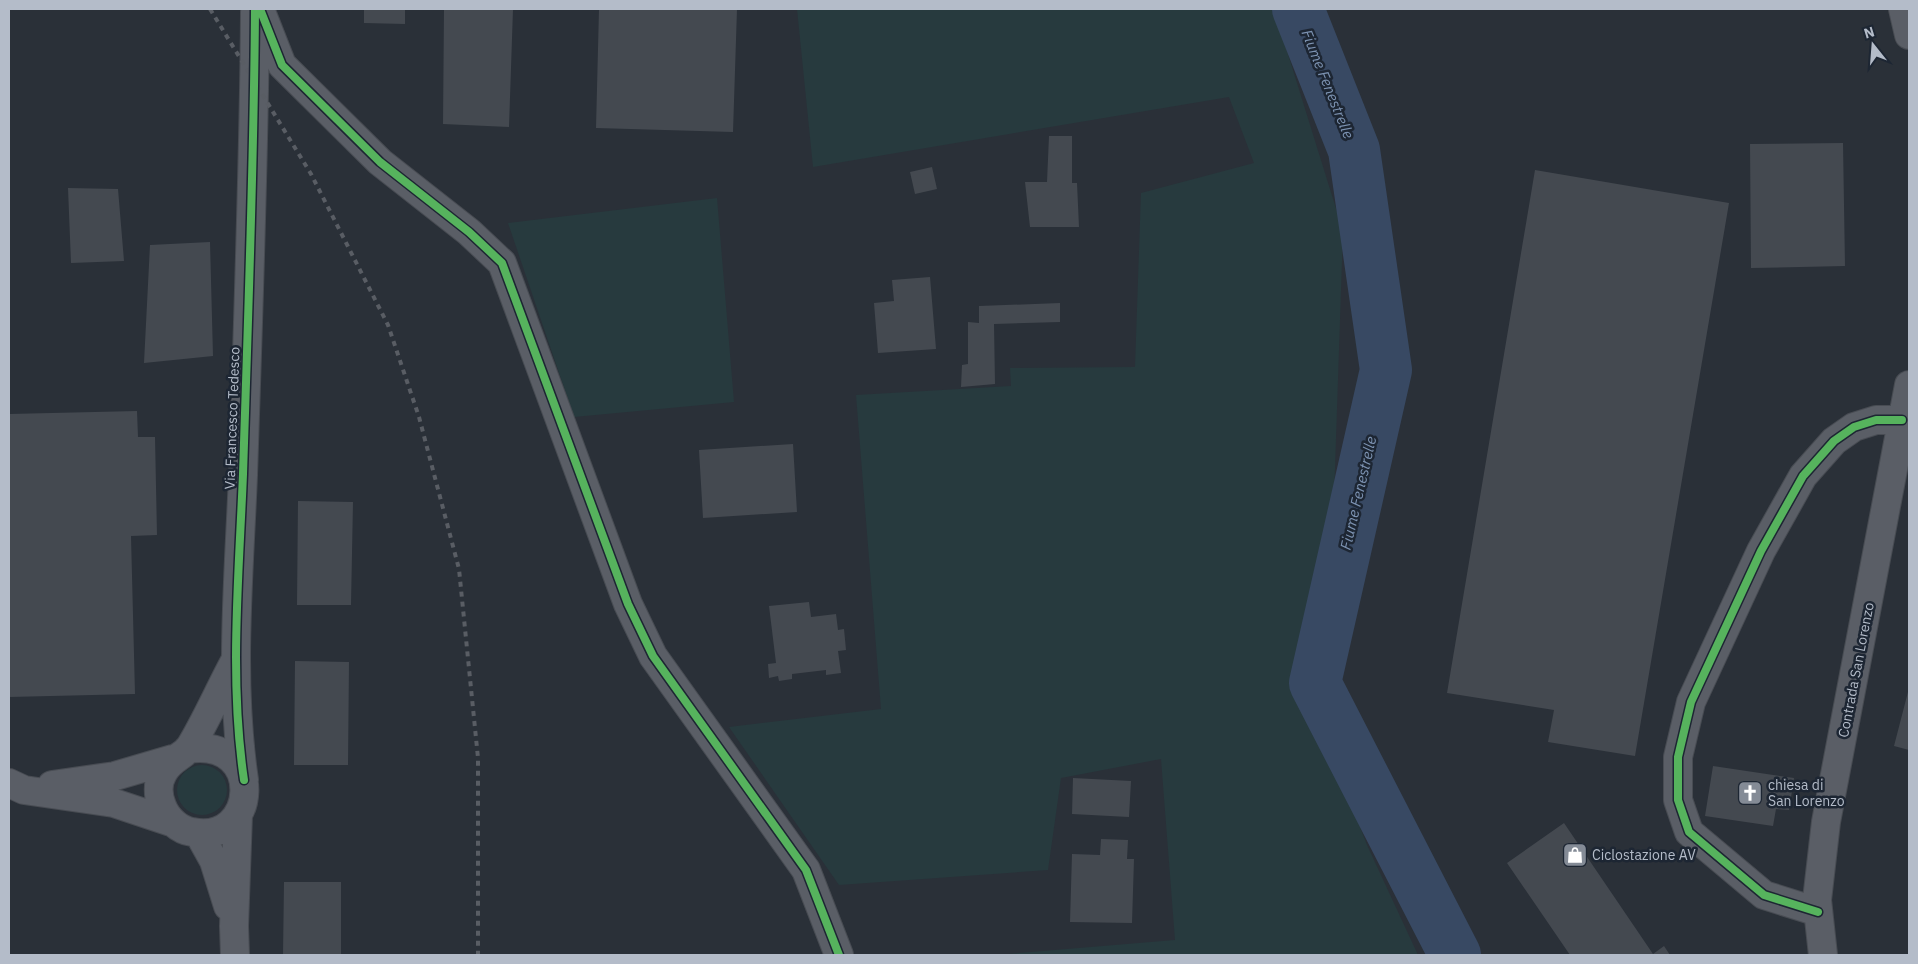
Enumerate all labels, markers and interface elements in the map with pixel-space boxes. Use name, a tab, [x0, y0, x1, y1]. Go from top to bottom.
north arrow	[1848, 20, 1898, 70]
text: N	[1862, 22, 1877, 43]
water label: Fiume Fenestrelle	[1297, 27, 1359, 142]
street label: Via Francesco Tedesco	[221, 346, 243, 490]
water label: Fiume Fenestrelle	[1336, 434, 1380, 552]
street label: Contrada San Lorenzo	[1834, 601, 1878, 739]
place label: chiesa di San Lorenzo	[1768, 776, 1845, 810]
church icon: chiesa di San Lorenzo	[1737, 780, 1763, 806]
shop icon: Ciclostazione AV	[1562, 842, 1588, 868]
place label: Ciclostazione AV	[1592, 846, 1696, 864]

